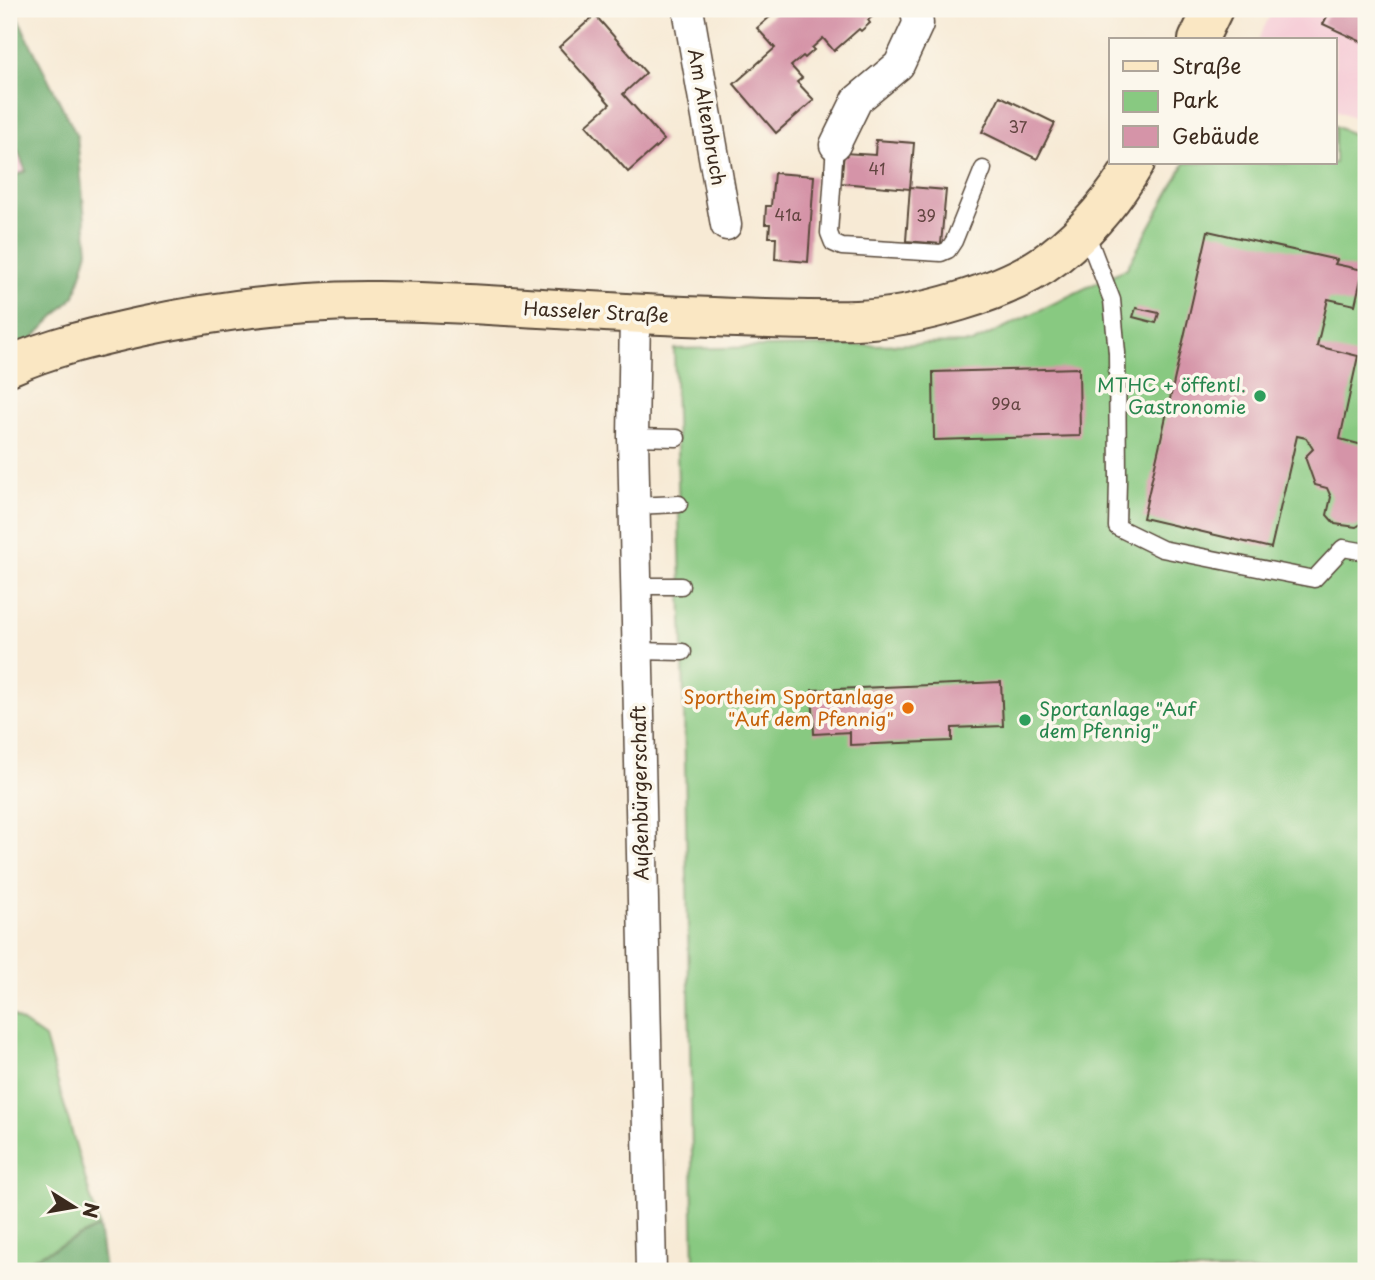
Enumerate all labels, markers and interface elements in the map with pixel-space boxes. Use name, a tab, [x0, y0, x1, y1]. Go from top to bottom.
legend	[1109, 38, 1336, 164]
street label: Am Altenbruch	[682, 46, 734, 188]
text: Straße	[1172, 49, 1241, 81]
text: Park	[1172, 83, 1219, 115]
house number: 37	[1009, 114, 1028, 138]
text: Gebäude	[1172, 119, 1259, 151]
house number: 41	[869, 156, 885, 180]
house number: 41a	[775, 202, 801, 226]
house number: 39	[916, 203, 936, 227]
street label: Hasseler Straße	[523, 293, 669, 329]
place label: MTHC + öffentl. Gastronomie	[1097, 370, 1246, 420]
marker: MTHC + öffentl. Gastronomie	[1252, 388, 1268, 404]
house number: 99a	[991, 391, 1021, 415]
place label: Sportheim Sportanlage "Auf dem Pfennig"	[683, 682, 894, 732]
place label: Sportanlage "Auf dem Pfennig"	[1039, 694, 1197, 744]
marker: Sportheim Sportanlage "Auf dem Pfennig"	[900, 700, 916, 716]
street label: Außenbürgerschaft	[623, 705, 655, 881]
marker: Sportanlage "Auf dem Pfennig"	[1017, 712, 1033, 728]
north arrow	[38, 1172, 108, 1242]
text: N	[76, 1200, 107, 1220]

